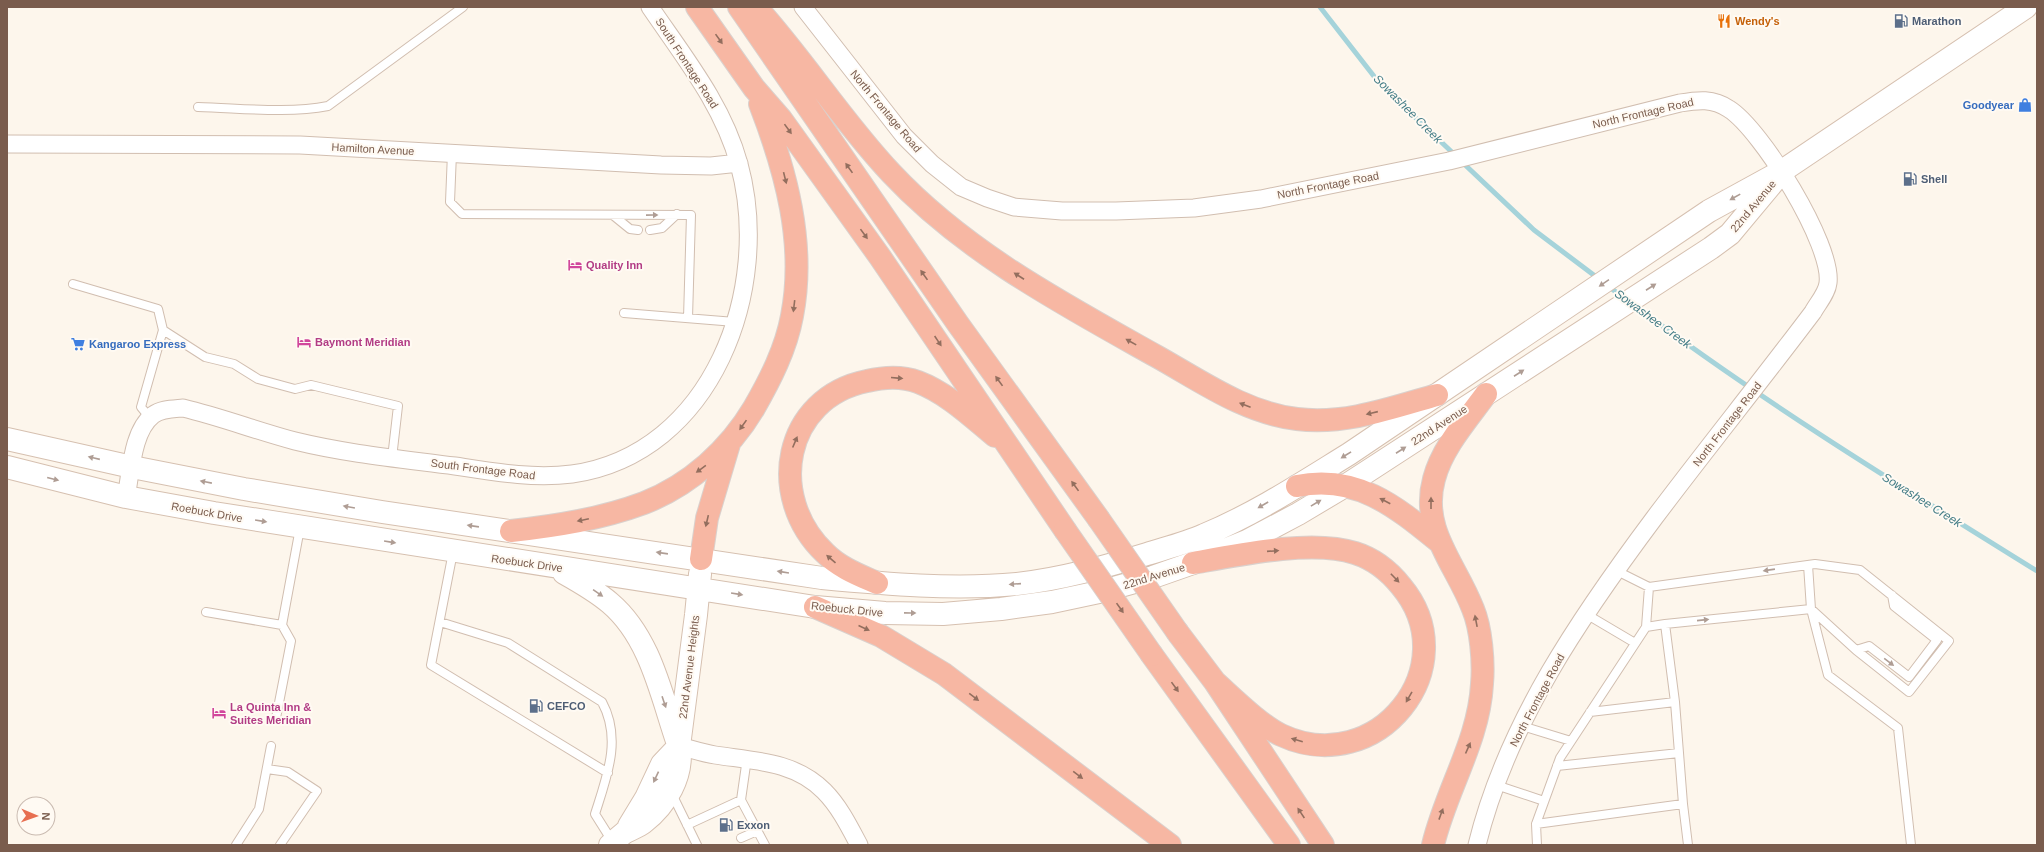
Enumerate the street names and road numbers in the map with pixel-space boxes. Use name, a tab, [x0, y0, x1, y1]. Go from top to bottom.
street label: South Frontage Road	[653, 16, 721, 110]
street label: North Frontage Road	[848, 68, 924, 154]
street label: North Frontage Road	[1591, 96, 1695, 130]
street label: Hamilton Avenue	[331, 141, 415, 157]
street label: North Frontage Road	[1276, 169, 1380, 201]
street label: 22nd Avenue	[1728, 178, 1778, 234]
street label: North Frontage Road	[1690, 380, 1764, 468]
street label: 22nd Avenue	[1409, 403, 1469, 447]
street label: South Frontage Road	[430, 457, 536, 481]
street label: Roebuck Drive	[170, 500, 244, 524]
street label: Roebuck Drive	[490, 552, 564, 574]
street label: 22nd Avenue	[1122, 561, 1186, 591]
street label: Roebuck Drive	[811, 599, 883, 619]
street label: 22nd Avenue Heights	[677, 614, 701, 720]
street label: North Frontage Road	[1507, 652, 1567, 748]

